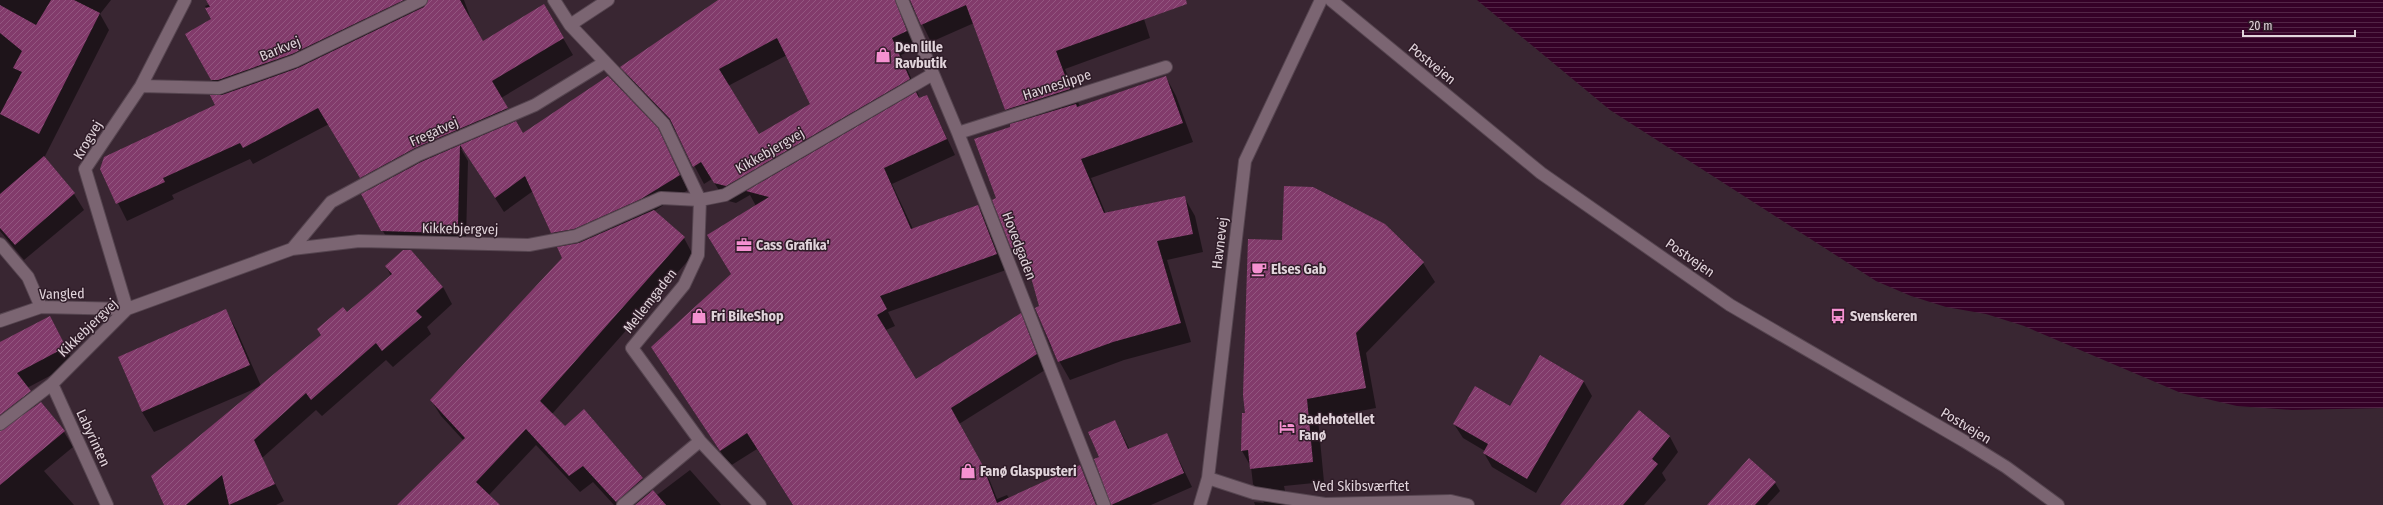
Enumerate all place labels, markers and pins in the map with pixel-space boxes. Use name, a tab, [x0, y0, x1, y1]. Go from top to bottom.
place label: Den lille Ravbutik	[895, 39, 947, 72]
shop icon: Den lille Ravbutik	[874, 46, 892, 64]
office icon: Cass Grafika'	[735, 236, 753, 254]
place label: Cass Grafika'	[756, 237, 830, 254]
cafe icon: Elses Gab	[1250, 260, 1268, 278]
place label: Elses Gab	[1271, 261, 1327, 278]
shop icon: Fri BikeShop	[690, 307, 708, 325]
bus stop icon: Svenskeren	[1829, 307, 1847, 325]
place label: Fri BikeShop	[711, 308, 784, 325]
place label: Svenskeren	[1850, 308, 1917, 325]
place label: Badehotellet Fanø	[1299, 411, 1376, 444]
hotel icon: Badehotellet Fanø	[1278, 418, 1296, 436]
shop icon: Fanø Glaspusteri	[959, 462, 977, 480]
place label: Fanø Glaspusteri	[980, 463, 1077, 480]

